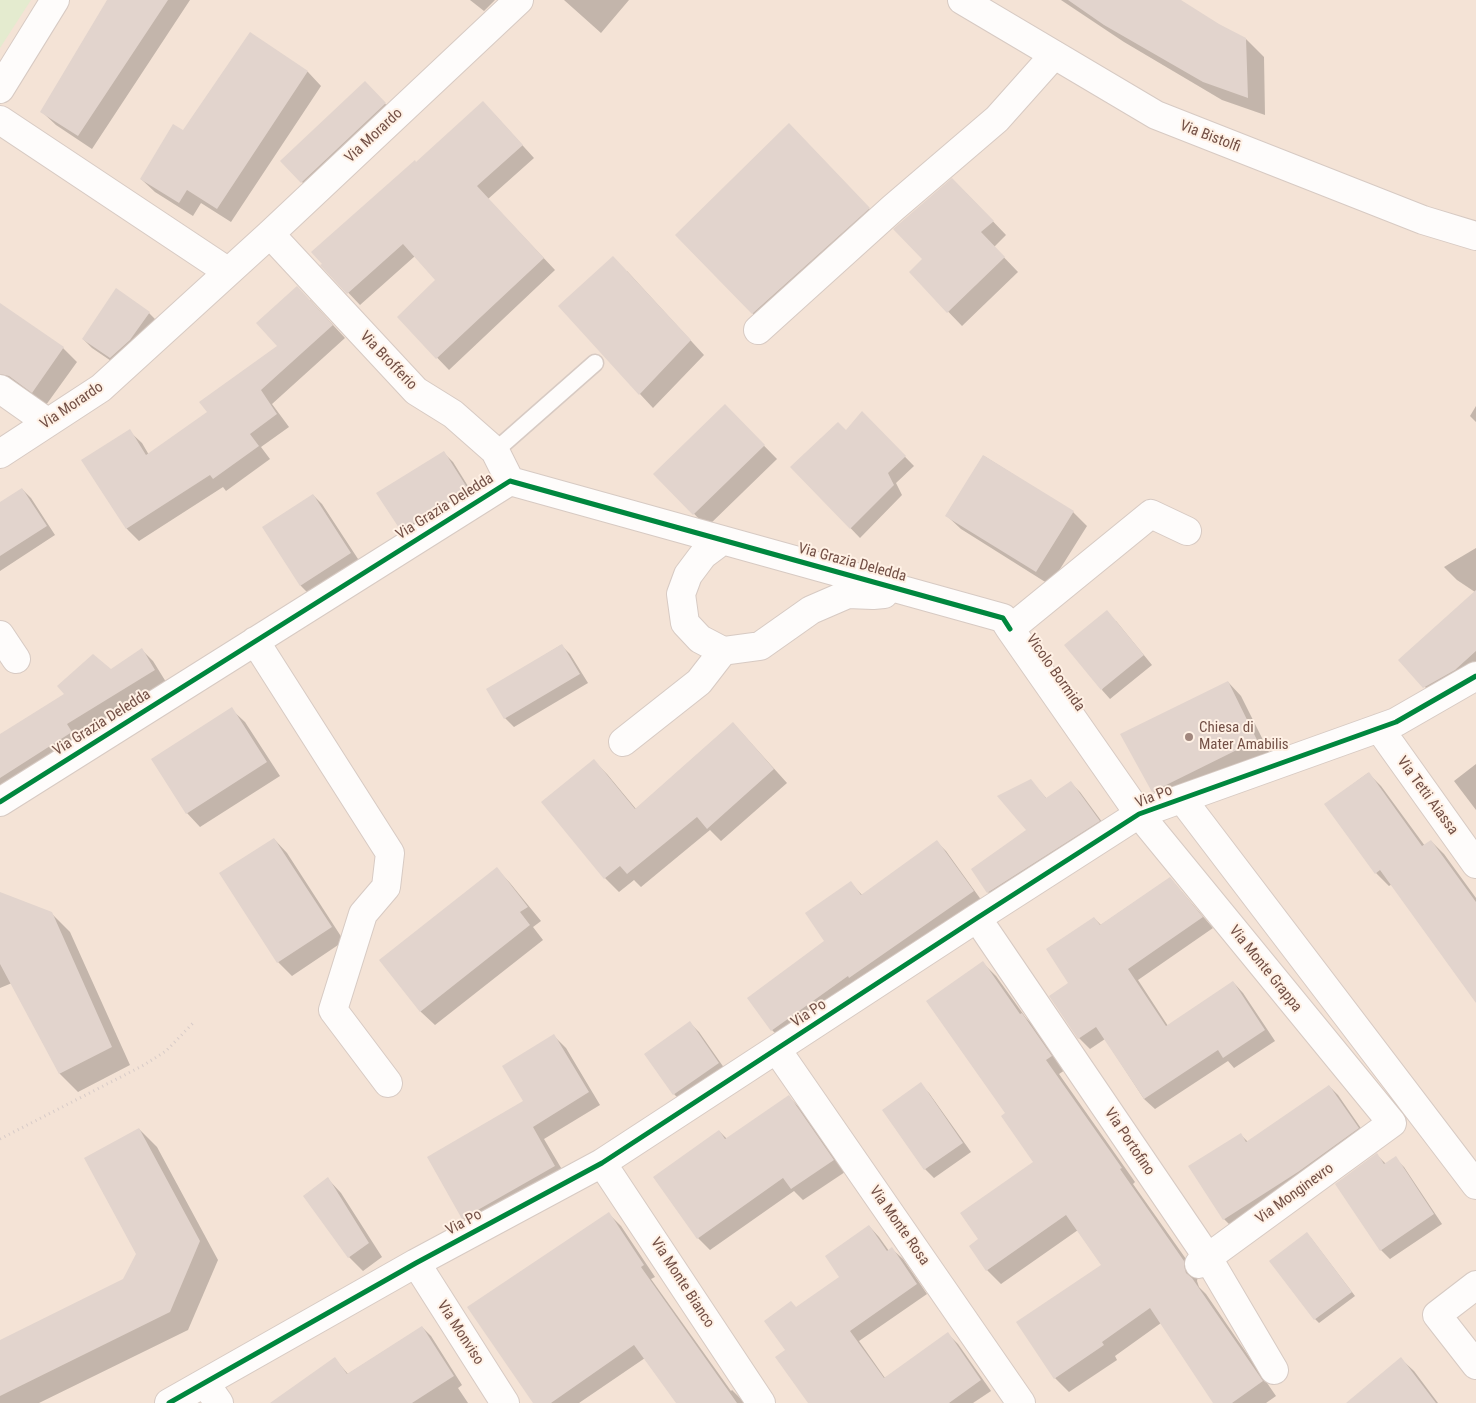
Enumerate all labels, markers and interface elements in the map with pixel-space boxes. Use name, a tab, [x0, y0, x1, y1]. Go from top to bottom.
street label: Via Morardo	[341, 105, 407, 167]
street label: Via Bistolfi	[1177, 117, 1243, 157]
street label: Via Brofferio	[356, 328, 420, 394]
street label: Via Morardo	[37, 378, 107, 434]
street label: Via Grazia Deledda	[393, 470, 497, 544]
street label: Via Grazia Deledda	[796, 540, 908, 586]
street label: Vicolo Bormida	[1022, 631, 1088, 715]
street label: Via Grazia Deledda	[50, 686, 154, 760]
place label: Chiesa di Mater Amabilis	[1199, 719, 1289, 754]
marker: Chiesa di Mater Amabilis	[1183, 731, 1195, 743]
street label: Via Tetti Aiassa	[1393, 753, 1461, 839]
street label: Via Po	[1133, 781, 1175, 813]
street label: Via Monte Grappa	[1225, 922, 1305, 1016]
street label: Via Po	[788, 996, 830, 1032]
street label: Via Portofino	[1100, 1105, 1158, 1179]
street label: Via Monginevro	[1252, 1160, 1338, 1228]
street label: Via Monte Rosa	[865, 1183, 933, 1269]
street label: Via Po	[443, 1206, 485, 1240]
street label: Via Monte Bianco	[646, 1234, 718, 1332]
street label: Via Monviso	[433, 1298, 487, 1368]

